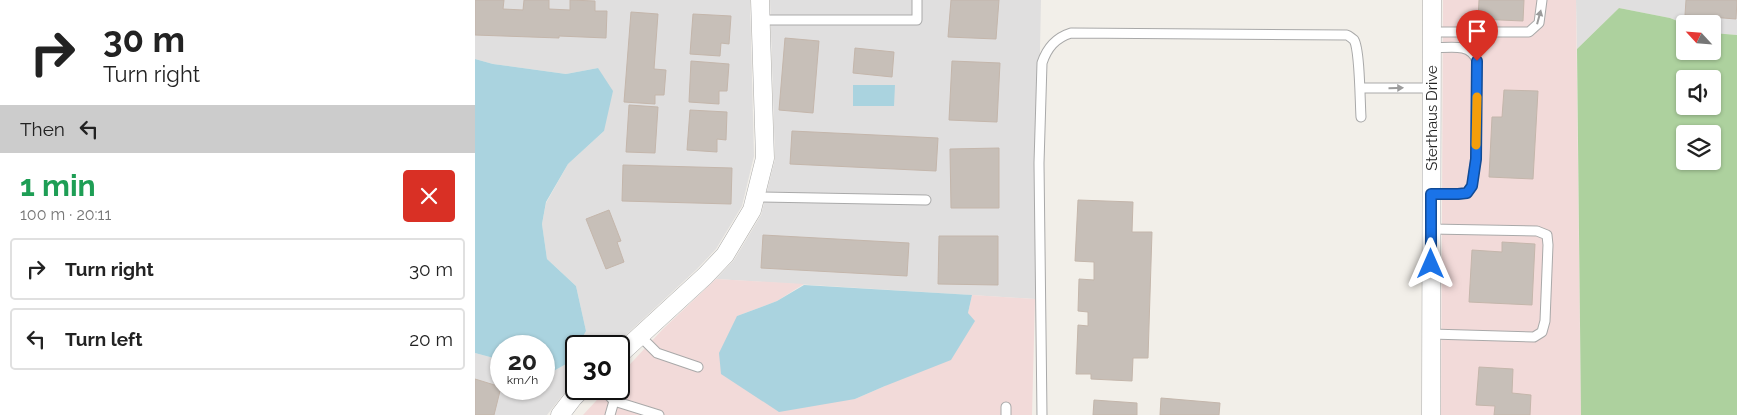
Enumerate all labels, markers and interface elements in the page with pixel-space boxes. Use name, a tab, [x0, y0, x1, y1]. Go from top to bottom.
one-way arrow	[1535, 9, 1543, 24]
pin	[1456, 10, 1498, 61]
north arrow	[1676, 15, 1721, 60]
map controls	[1676, 15, 1721, 170]
icon: arrive	[1463, 17, 1491, 45]
text: 30 m	[103, 19, 185, 60]
icon: right	[20, 20, 85, 85]
text: Turn right	[103, 61, 200, 87]
street label: Sterthaus Drive	[1423, 65, 1441, 171]
button: sound	[1676, 70, 1721, 115]
one-way arrow	[1388, 84, 1404, 92]
icon: left	[75, 115, 103, 143]
text: Then	[20, 118, 65, 140]
button: layers	[1676, 125, 1721, 170]
text: 1 min	[20, 168, 96, 203]
button: close	[403, 170, 455, 222]
text: 100 m · 20:11	[20, 205, 111, 224]
position arrow	[1404, 237, 1456, 289]
icon: right	[22, 255, 50, 283]
text: Turn right	[65, 258, 154, 280]
text: 30 m	[409, 258, 453, 280]
icon: left	[22, 325, 50, 353]
text: Turn left	[65, 328, 142, 350]
text: 20 m	[409, 328, 453, 350]
speed limit sign: 30	[565, 335, 630, 400]
text: 20	[508, 346, 537, 376]
text: km/h	[507, 373, 538, 387]

